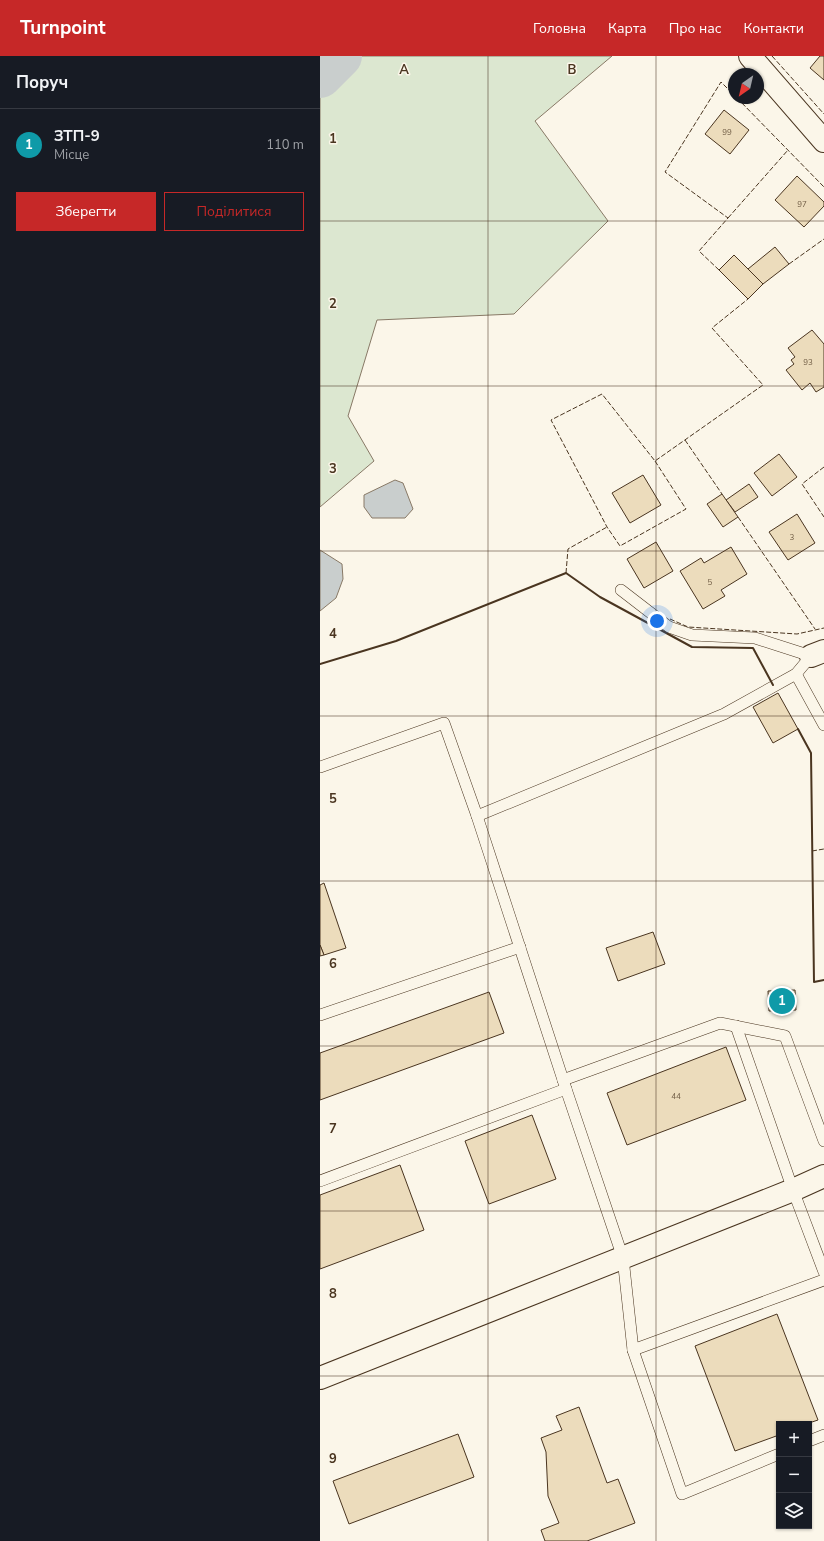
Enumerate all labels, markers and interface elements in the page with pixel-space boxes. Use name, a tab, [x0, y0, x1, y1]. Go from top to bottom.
text: Turnpoint	[20, 15, 106, 41]
text: Головна	[533, 19, 586, 38]
text: Карта	[608, 19, 647, 38]
text: Про нас	[669, 19, 721, 38]
text: Контакти	[743, 19, 804, 38]
text: A	[399, 61, 409, 79]
text: B	[568, 61, 577, 79]
north arrow	[728, 68, 764, 104]
text: Поруч	[16, 71, 68, 94]
text: ЗТП-9	[54, 126, 100, 146]
house number: 99	[722, 127, 732, 138]
text: 1	[329, 130, 337, 148]
text: 1	[25, 136, 33, 154]
text: 110 m	[266, 136, 304, 154]
text: Місце	[54, 146, 89, 164]
button: Зберегти	[16, 192, 156, 231]
button: Поділитися	[164, 192, 304, 231]
house number: 97	[797, 199, 807, 210]
text: 2	[329, 295, 337, 313]
house number: 93	[803, 357, 813, 368]
text: 3	[329, 460, 337, 478]
house number: 3	[790, 532, 795, 543]
house number: 5	[708, 577, 713, 588]
your location	[647, 611, 667, 631]
text: 4	[329, 625, 337, 643]
text: 5	[329, 790, 337, 808]
text: 6	[329, 955, 337, 973]
pin: 1	[769, 986, 795, 1016]
house number: 44	[671, 1091, 681, 1102]
text: 7	[329, 1120, 337, 1138]
text: 8	[329, 1285, 337, 1303]
map controls	[776, 1421, 812, 1529]
button: +	[776, 1421, 812, 1457]
text: 9	[329, 1450, 337, 1468]
button: −	[776, 1457, 812, 1493]
button: layers	[776, 1493, 812, 1529]

